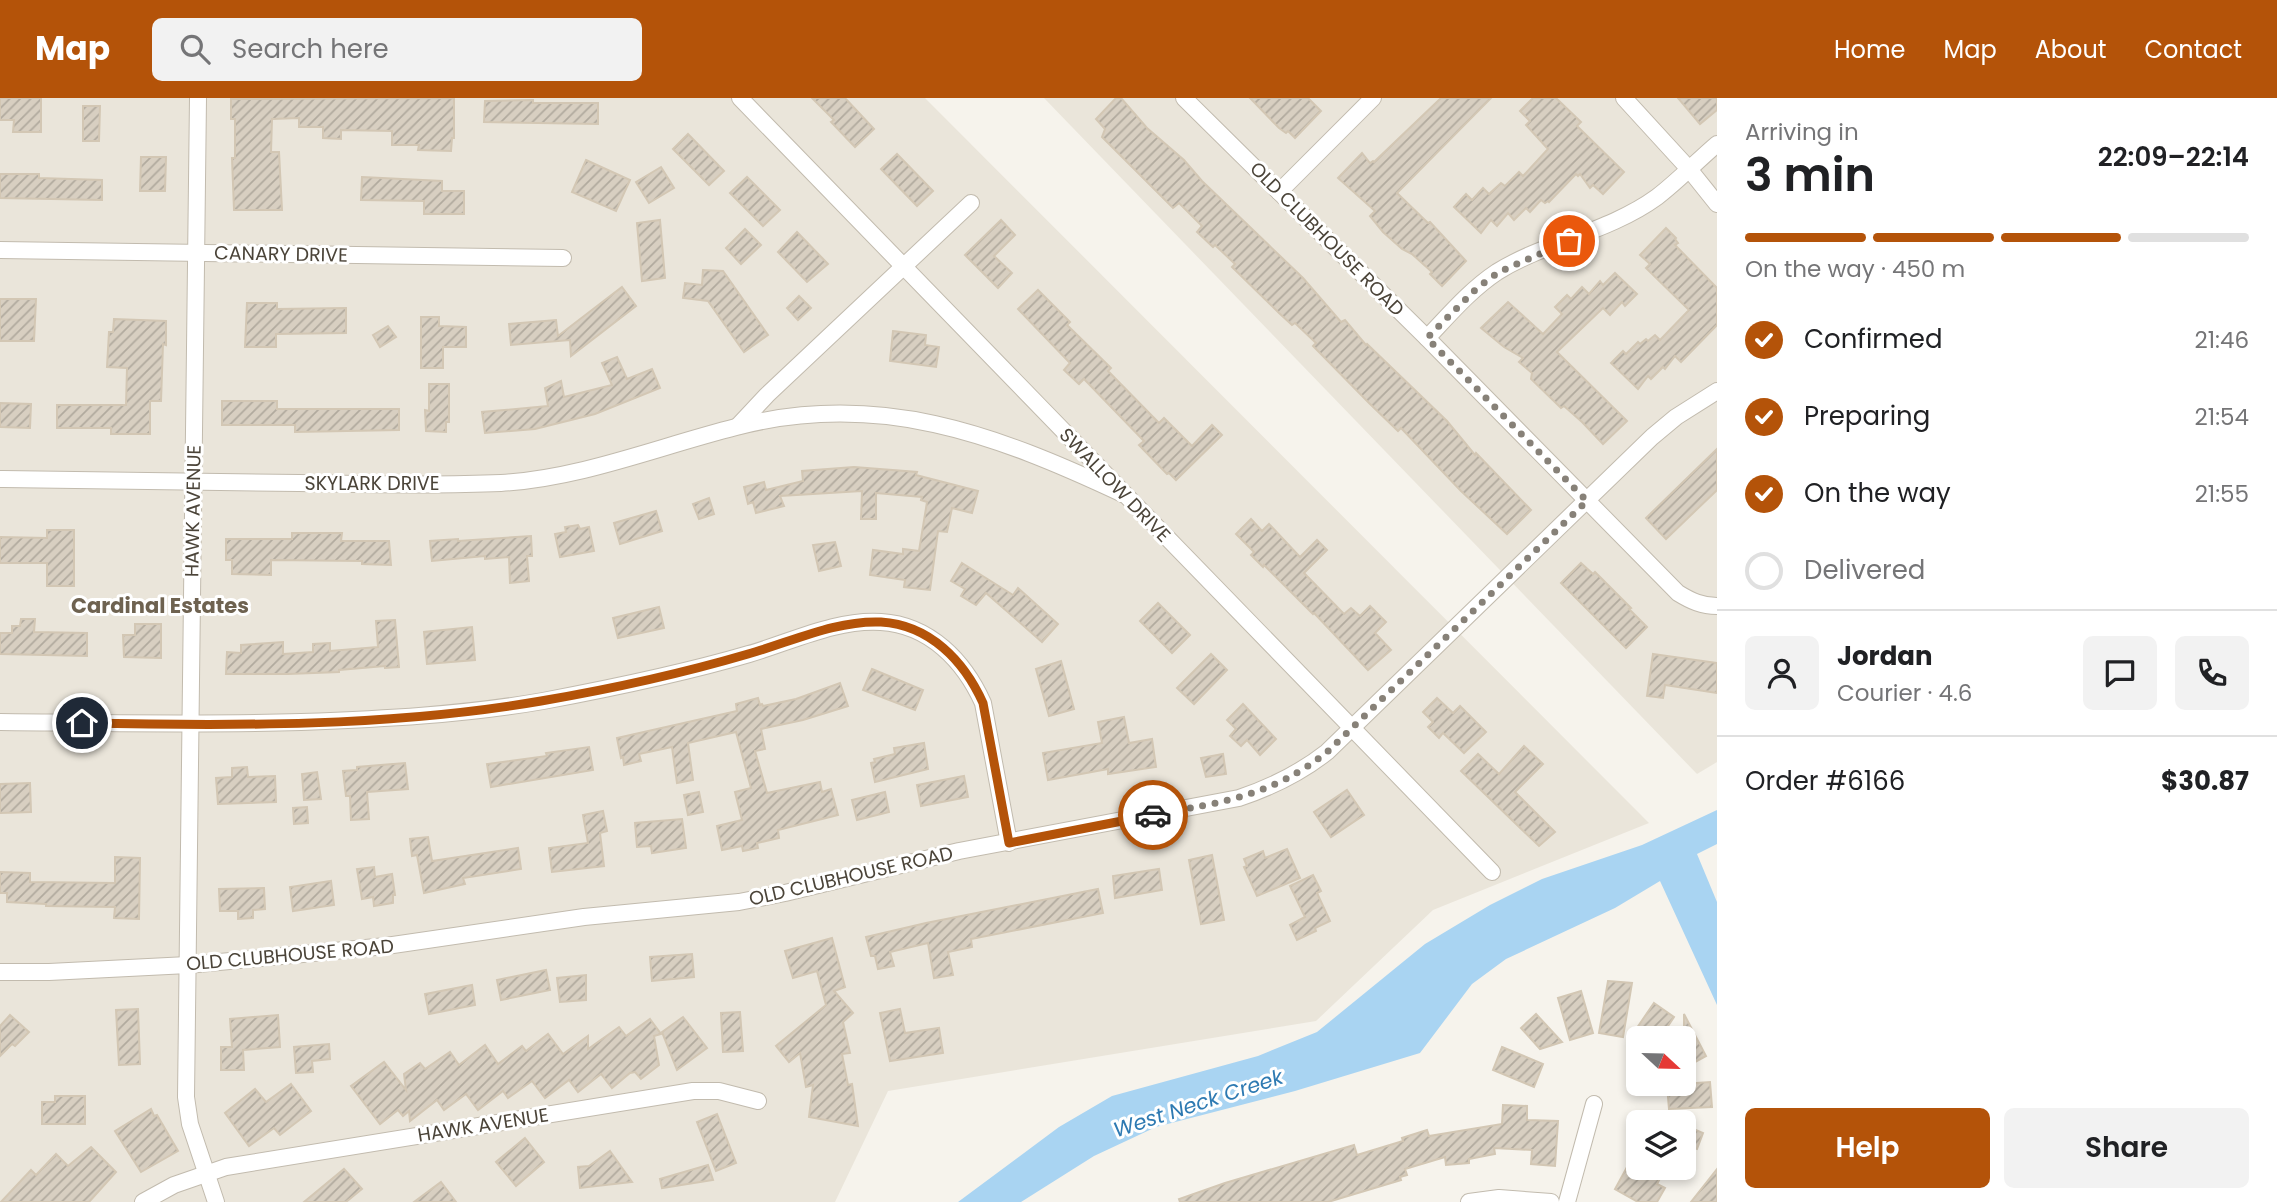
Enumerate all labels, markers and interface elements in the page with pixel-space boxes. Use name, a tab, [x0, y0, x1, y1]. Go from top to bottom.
search box	[152, 18, 642, 81]
text: Map	[35, 25, 110, 72]
icon: search	[176, 30, 214, 68]
text: Search here	[232, 31, 389, 67]
text: Home	[1834, 33, 1906, 66]
text: Map	[1944, 33, 1997, 66]
text: About	[2035, 33, 2106, 66]
text: Contact	[2144, 33, 2242, 66]
text: Arriving in	[1745, 116, 1859, 148]
text: 22:09–22:14	[2098, 139, 2249, 175]
text: 3 min	[1745, 143, 1875, 207]
street label: OLD CLUBHOUSE ROAD	[1244, 156, 1410, 322]
pin	[1539, 211, 1599, 271]
icon: bag	[1550, 222, 1588, 260]
street label: CANARY DRIVE	[214, 239, 348, 269]
text: On the way · 450 m	[1745, 253, 1965, 285]
icon: check	[1745, 321, 1783, 359]
text: Confirmed	[1804, 321, 1942, 357]
text: 21:46	[2194, 324, 2249, 356]
icon: check	[1745, 398, 1783, 436]
text: Preparing	[1804, 398, 1930, 434]
text: 21:54	[2195, 401, 2249, 433]
street label: SWALLOW DRIVE	[1053, 422, 1177, 548]
street label: HAWK AVENUE	[178, 445, 208, 577]
street label: SKYLARK DRIVE	[305, 470, 439, 497]
icon: check	[1745, 475, 1783, 513]
text: On the way	[1804, 475, 1951, 511]
text: 21:55	[2195, 478, 2249, 510]
text: Delivered	[1804, 552, 1925, 588]
district label: Cardinal Estates	[71, 591, 249, 620]
button: person	[1745, 636, 1819, 710]
button: chat	[2083, 636, 2157, 710]
button: phone	[2175, 636, 2249, 710]
text: Jordan	[1837, 638, 1933, 674]
text: Courier · 4.6	[1837, 677, 1972, 709]
pin	[52, 693, 112, 753]
icon: home	[63, 704, 101, 742]
text: Order #6166	[1745, 763, 1905, 799]
text: $30.87	[2161, 763, 2249, 799]
courier	[1118, 780, 1188, 850]
icon: car	[1134, 796, 1172, 834]
street label: OLD CLUBHOUSE ROAD	[746, 839, 956, 913]
street label: OLD CLUBHOUSE ROAD	[185, 932, 395, 978]
north arrow	[1626, 1026, 1696, 1096]
map controls	[1626, 1026, 1696, 1180]
water label: West Neck Creek	[1109, 1062, 1288, 1144]
street label: HAWK AVENUE	[416, 1101, 550, 1149]
button: Help	[1745, 1108, 1990, 1188]
button: Share	[2004, 1108, 2249, 1188]
button: layers	[1626, 1110, 1696, 1180]

